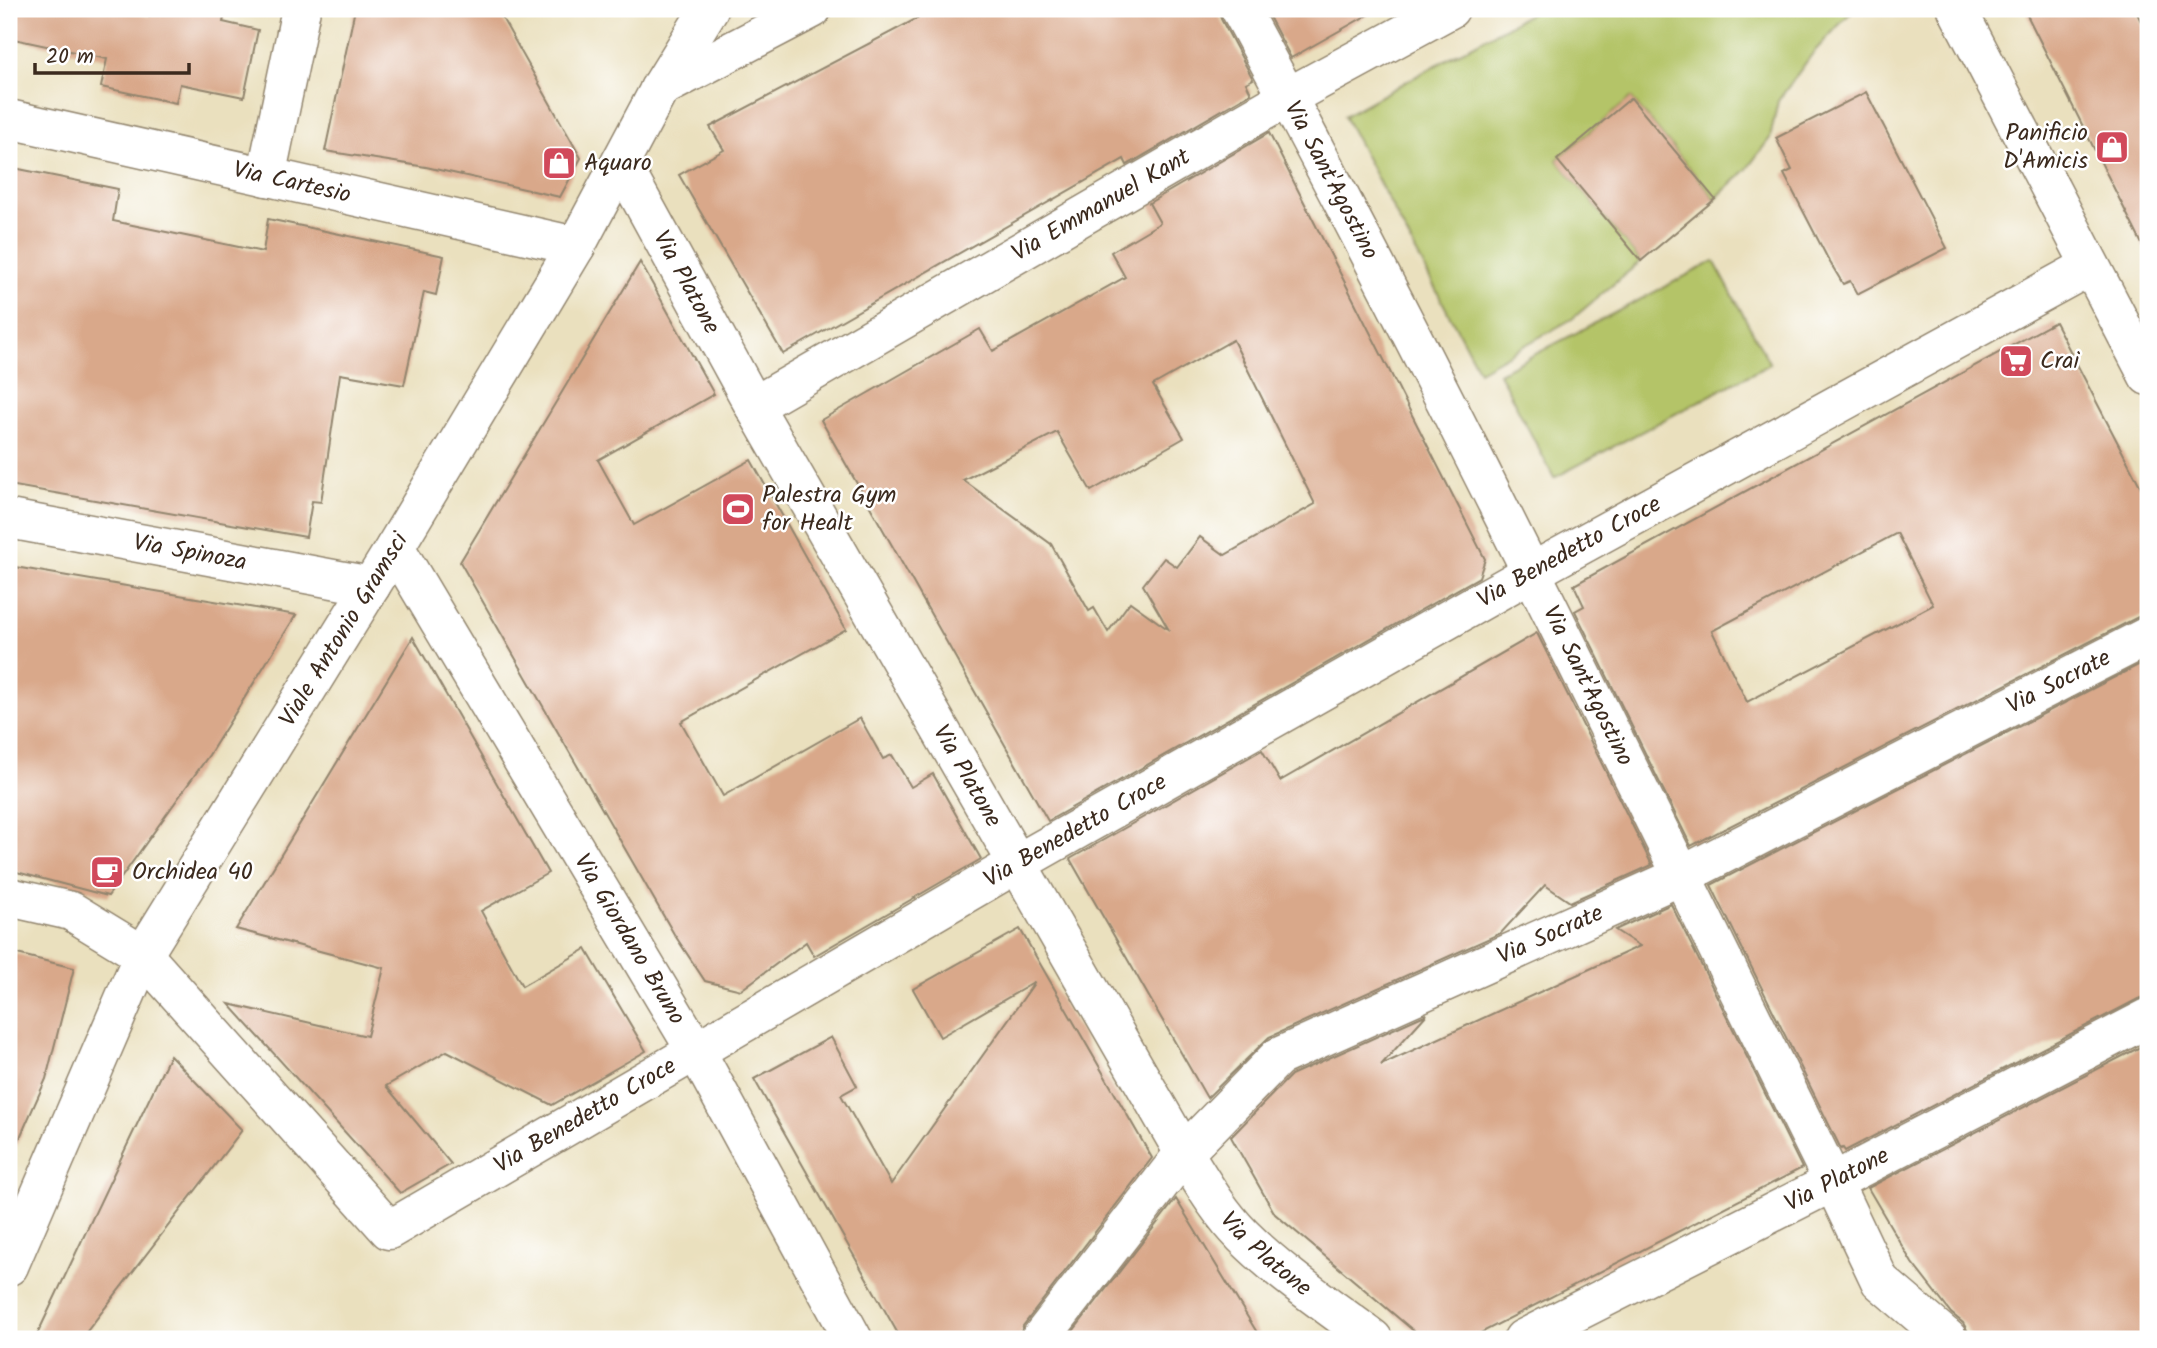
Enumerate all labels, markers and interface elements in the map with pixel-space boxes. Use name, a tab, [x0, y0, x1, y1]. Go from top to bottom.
scale bar	[35, 32, 189, 76]
text: 20 m	[46, 41, 94, 74]
street label: Via Sant'Agostino	[1273, 94, 1389, 267]
place label: Panificio D'Amicis	[2003, 114, 2088, 181]
shop icon: Panificio D'Amicis	[2093, 128, 2131, 166]
street label: Via Emmanuel Kant	[1004, 138, 1199, 272]
shop icon: Aquaro	[540, 144, 578, 182]
place label: Aquaro	[584, 144, 652, 183]
street label: Via Cartesio	[229, 150, 355, 215]
street label: Via Platone	[642, 223, 731, 342]
supermarket icon: Crai	[1997, 342, 2035, 380]
place label: Crai	[2040, 342, 2081, 381]
place label: Palestra Gym for Healt	[762, 476, 896, 543]
street label: Via Benedetto Croce	[1470, 485, 1669, 619]
sports icon: Palestra Gym for Healt	[719, 490, 757, 528]
street label: Via Spinoza	[130, 523, 250, 582]
street label: Viale Antonio Gramsci	[269, 524, 420, 735]
street label: Via Sant'Agostino	[1532, 599, 1644, 773]
street label: Via Socrate	[1999, 639, 2118, 725]
street label: Via Platone	[922, 717, 1012, 835]
street label: Via Benedetto Croce	[976, 763, 1175, 898]
street label: Via Giordano Bruno	[563, 846, 696, 1033]
cafe icon: Orchidea 40	[88, 853, 126, 891]
place label: Orchidea 40	[132, 853, 253, 892]
street label: Via Socrate	[1491, 894, 1610, 976]
street label: Via Benedetto Croce	[486, 1047, 684, 1184]
street label: Via Platone	[1778, 1136, 1896, 1223]
street label: Via Platone	[1210, 1203, 1320, 1307]

